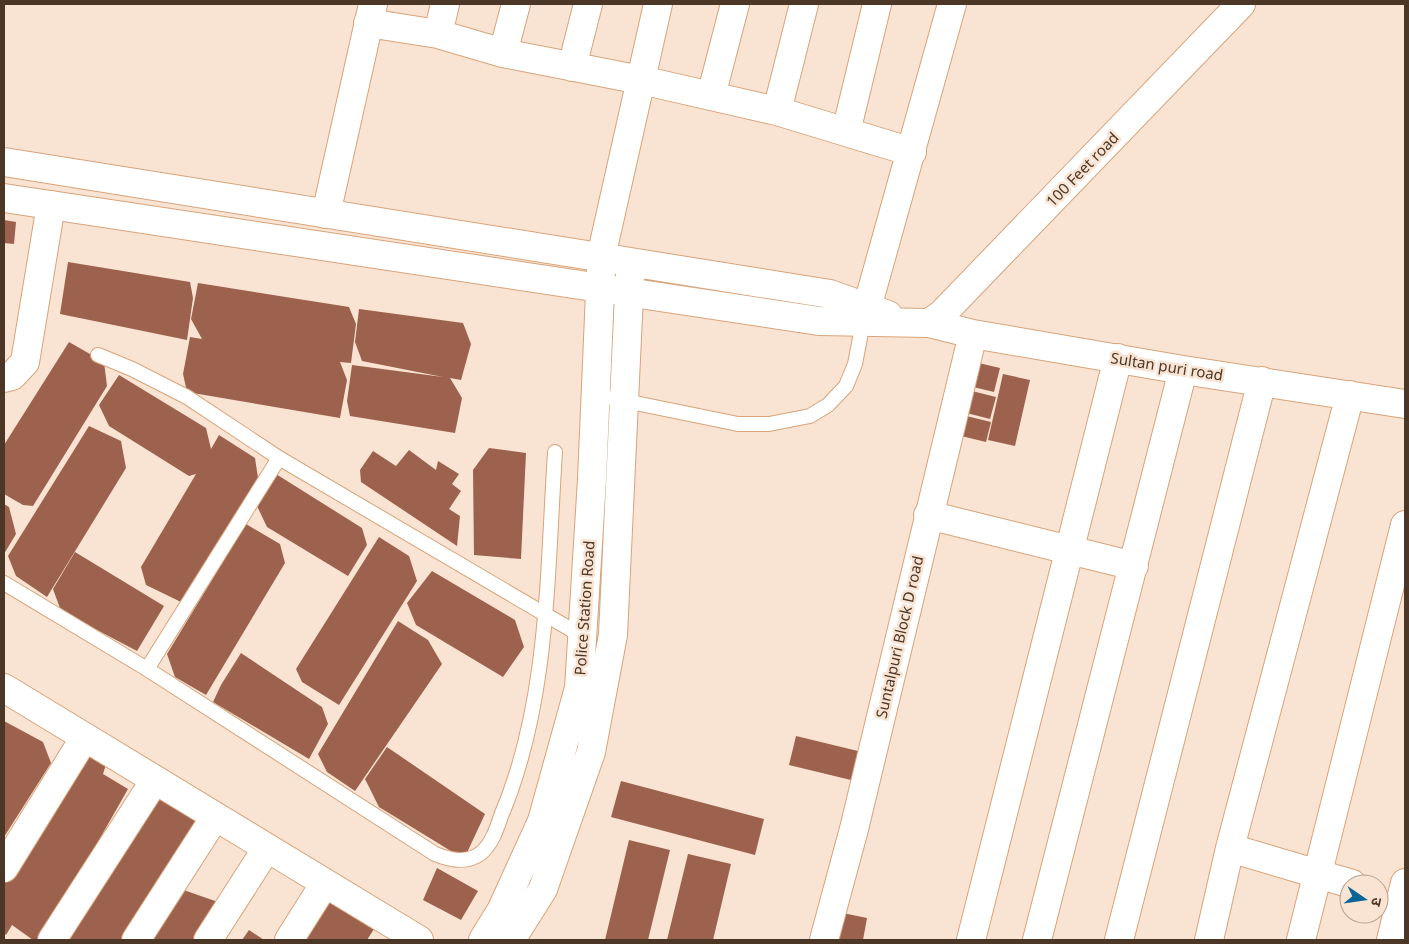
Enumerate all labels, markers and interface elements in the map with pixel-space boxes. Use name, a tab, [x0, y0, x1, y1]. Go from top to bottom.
street label: 100 Feet road	[1041, 127, 1123, 211]
street label: Sultan puri road	[1109, 347, 1225, 385]
street label: Police Station Road	[569, 540, 599, 676]
street label: Suntalpuri Block D road	[871, 554, 927, 720]
north arrow	[1339, 874, 1389, 924]
text: उ	[1367, 896, 1387, 909]

